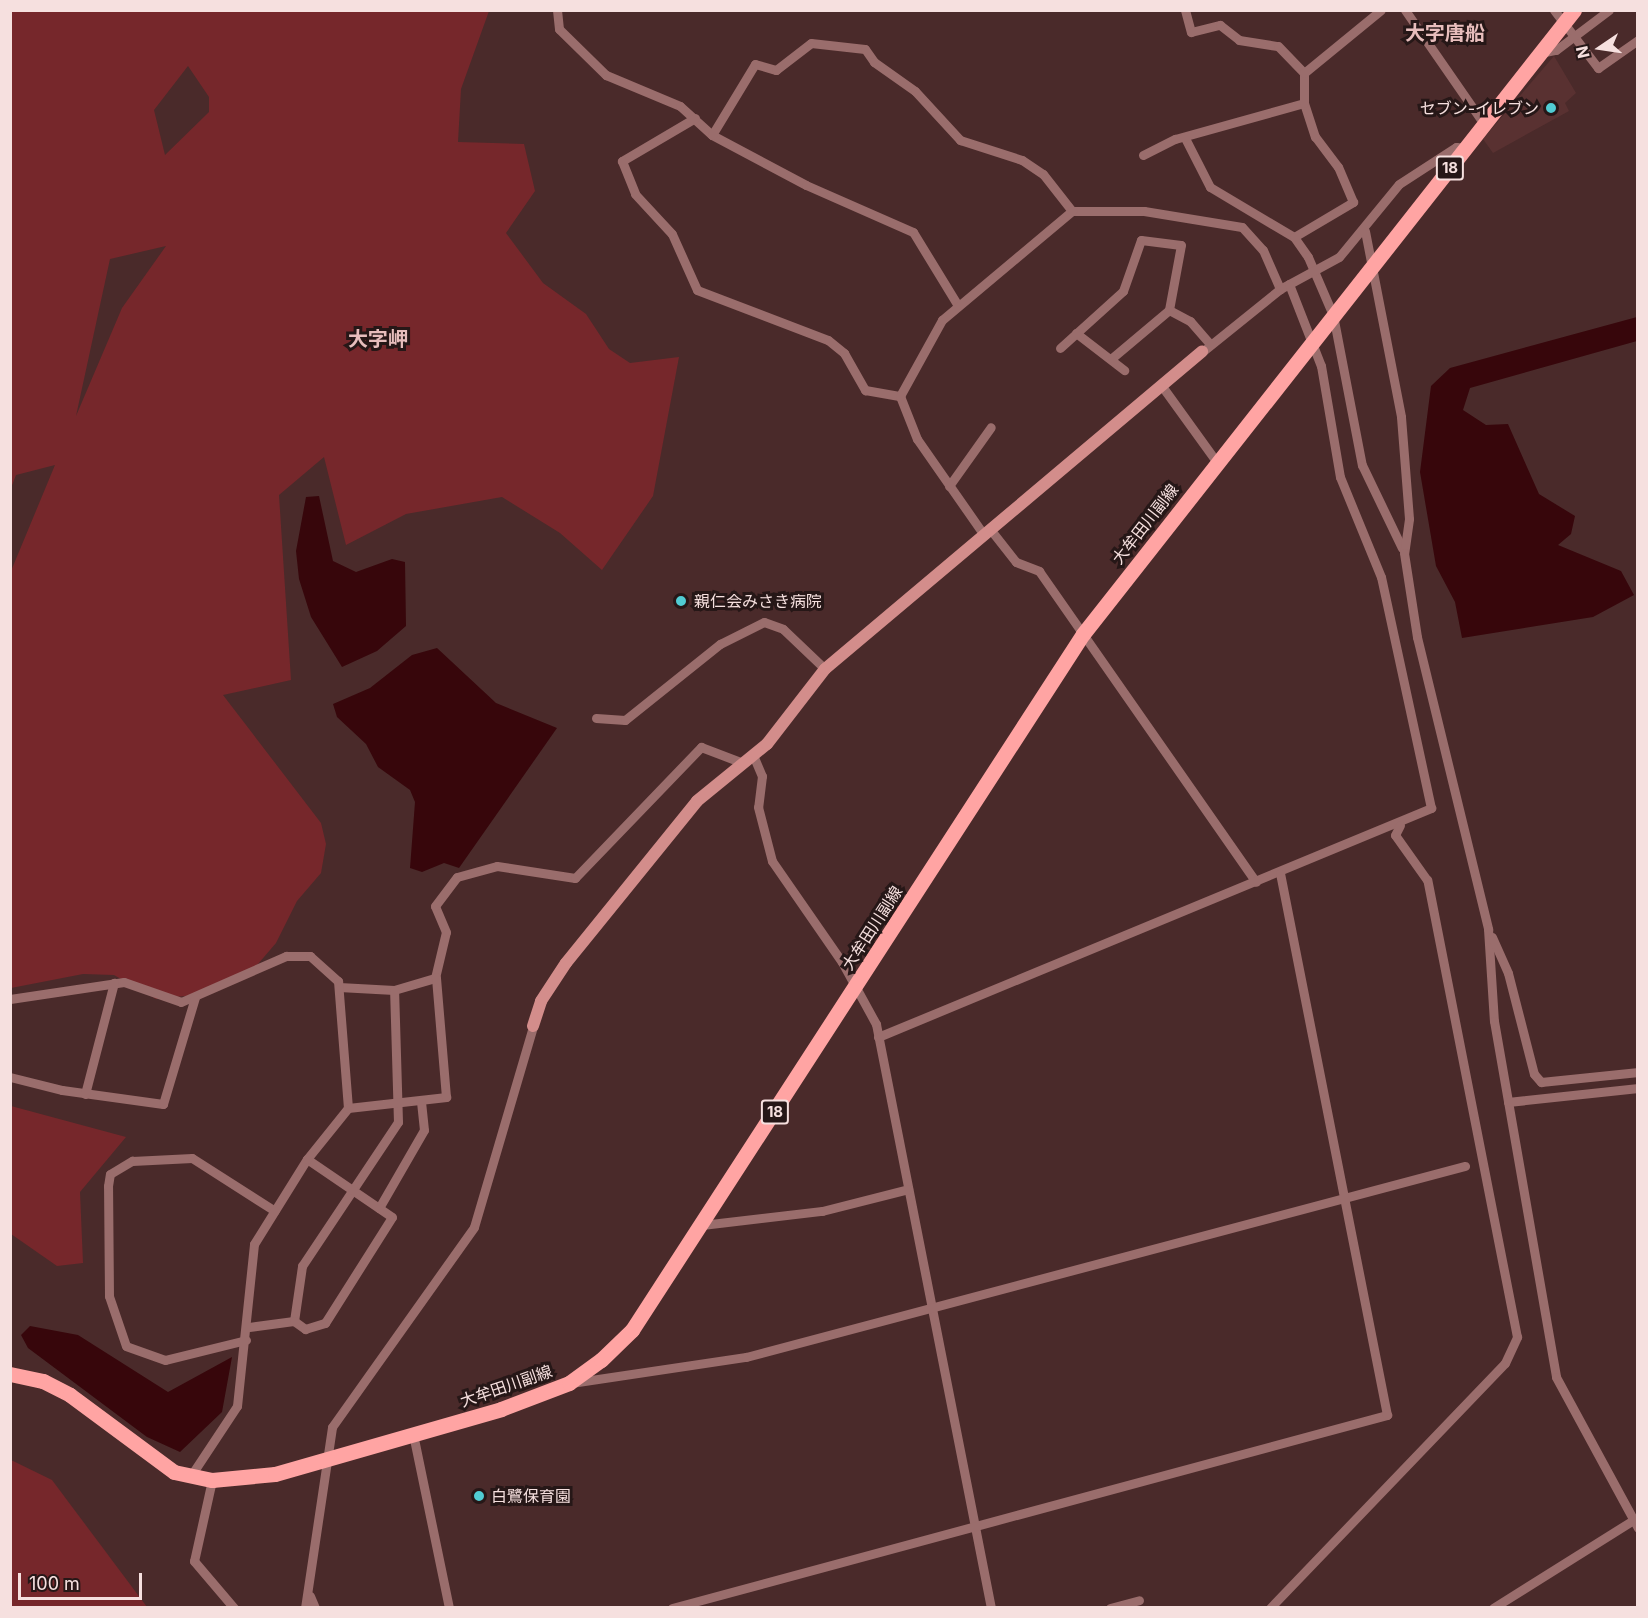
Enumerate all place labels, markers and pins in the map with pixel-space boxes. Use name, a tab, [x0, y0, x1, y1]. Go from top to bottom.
place label: セブン-イレブン	[1420, 98, 1539, 118]
marker: セブン-イレブン	[1544, 101, 1558, 115]
place label: 親仁会みさき病院	[694, 591, 822, 611]
marker: 親仁会みさき病院	[672, 592, 690, 610]
place label: 白鷺保育園	[491, 1486, 571, 1506]
marker: 白鷺保育園	[472, 1489, 486, 1503]

